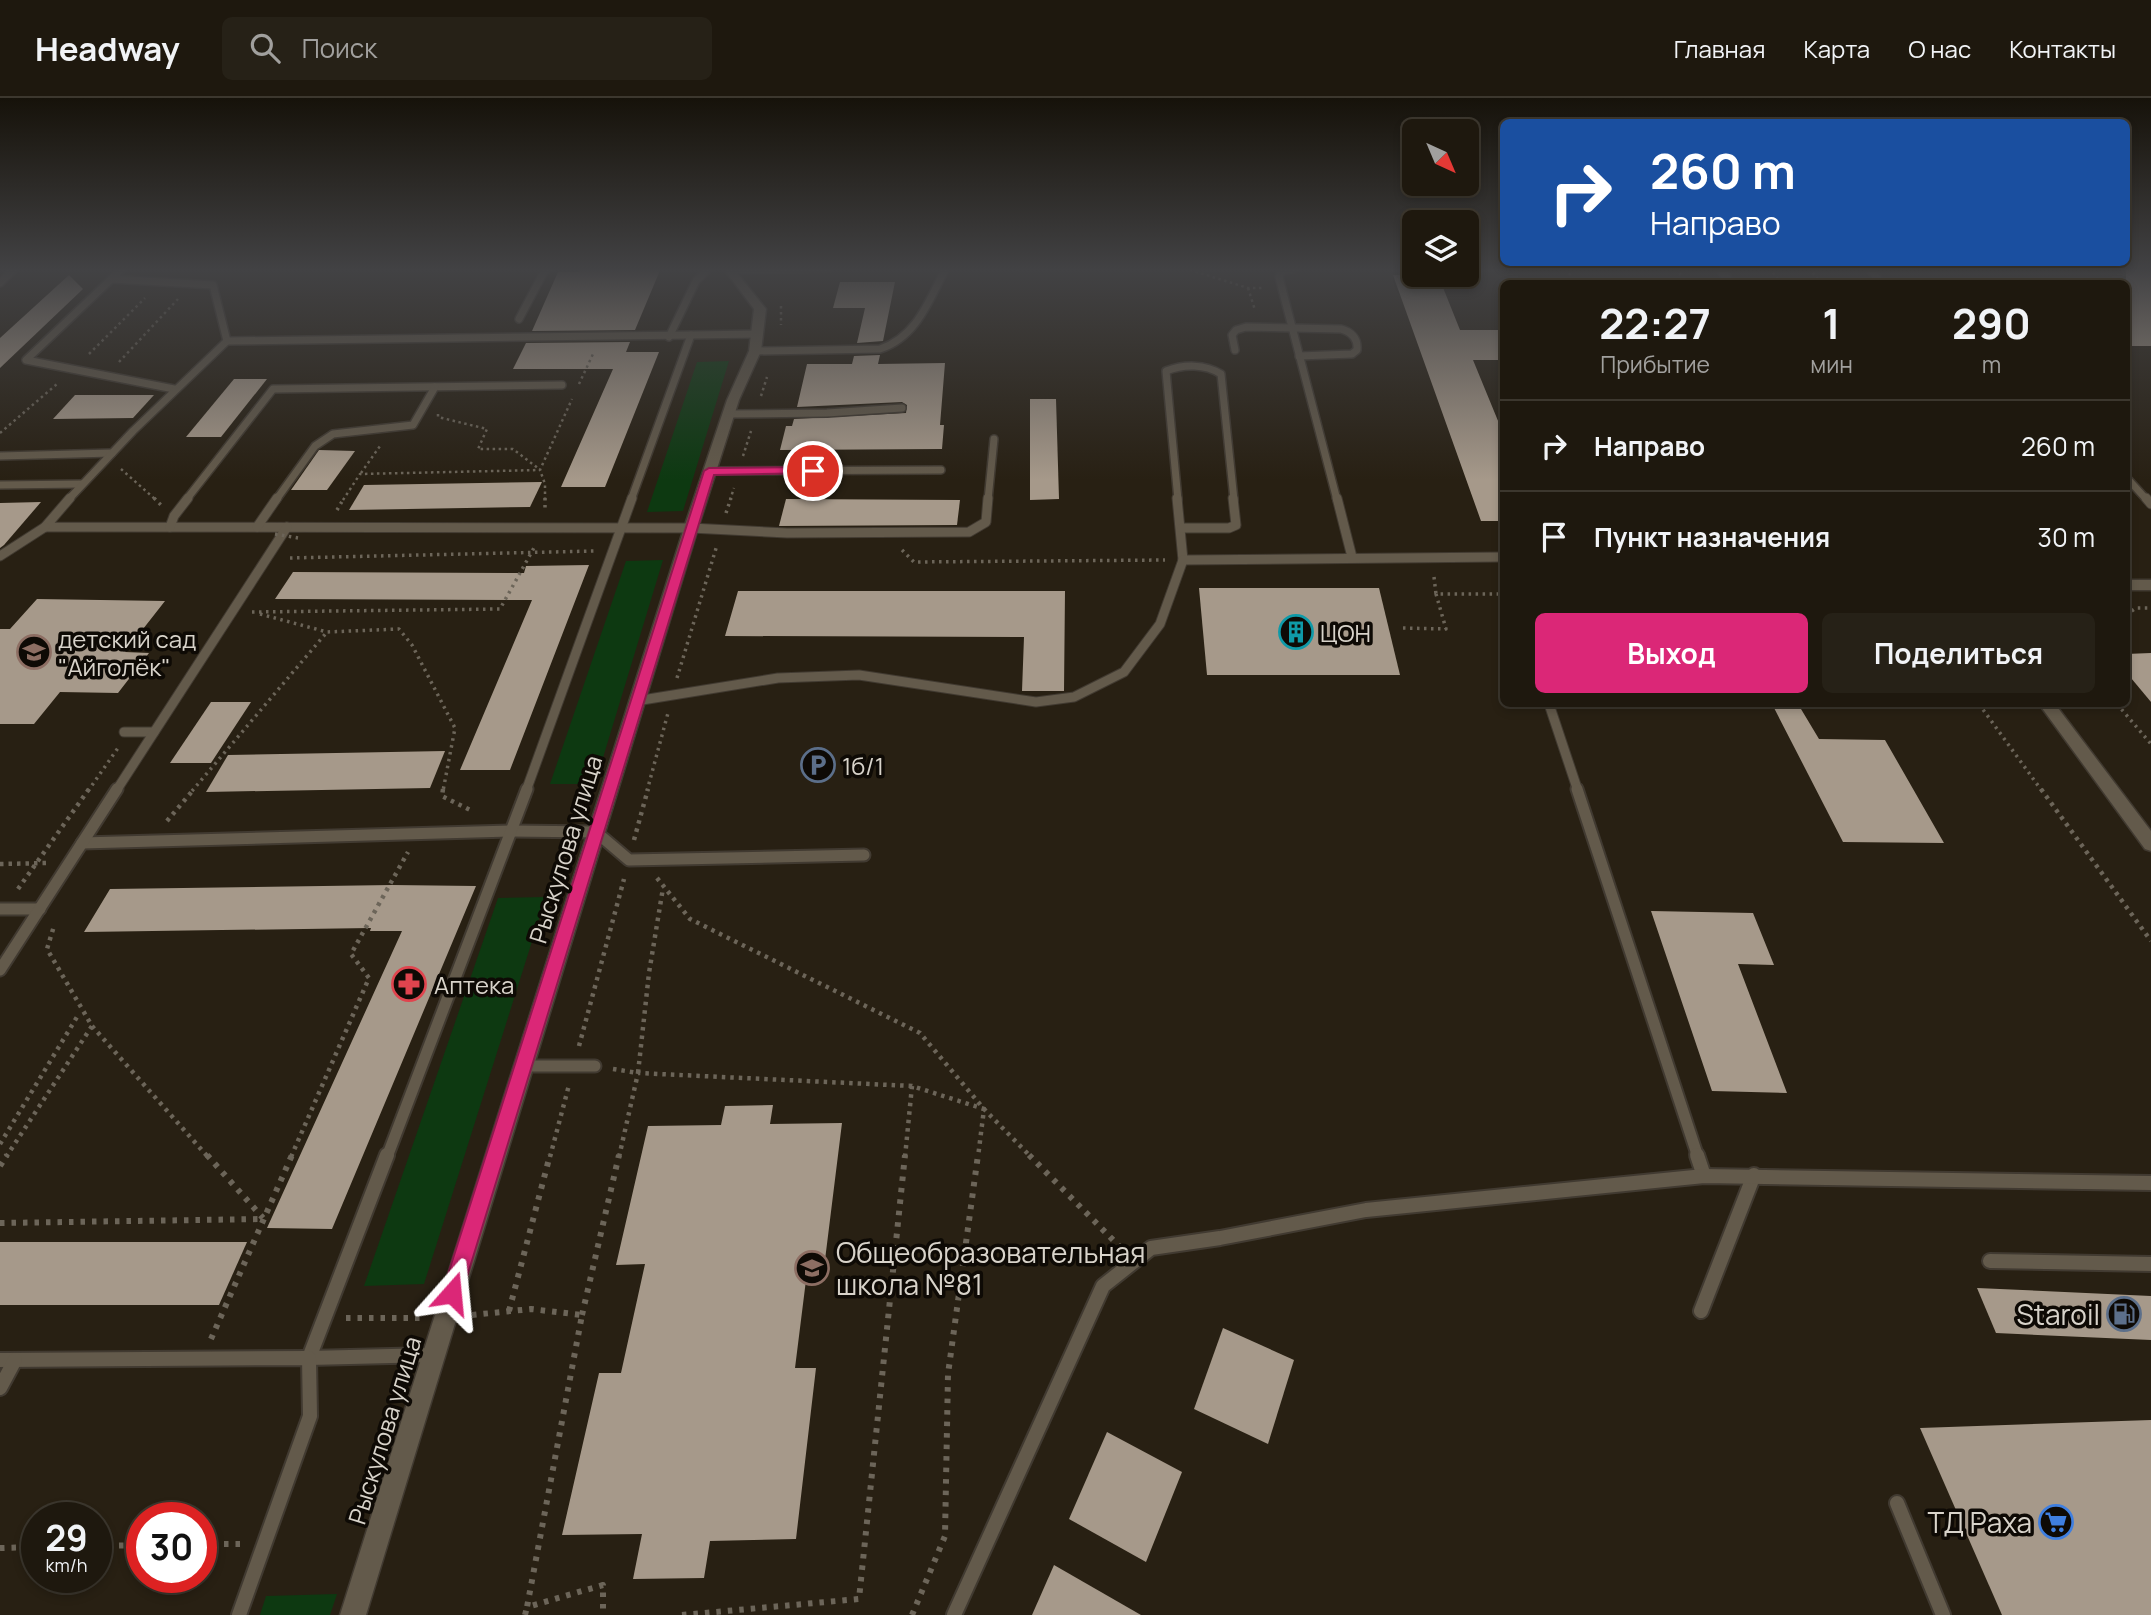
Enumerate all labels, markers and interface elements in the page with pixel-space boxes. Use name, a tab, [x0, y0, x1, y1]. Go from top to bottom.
search box	[222, 17, 712, 80]
text: Headway	[35, 26, 180, 71]
icon: search	[246, 29, 284, 67]
text: Поиск	[302, 30, 377, 66]
text: Главная	[1674, 32, 1765, 65]
text: Карта	[1803, 32, 1870, 65]
text: О нас	[1908, 32, 1971, 65]
text: Контакты	[2009, 32, 2116, 65]
north arrow	[1402, 119, 1479, 196]
map controls	[1402, 119, 1479, 287]
text: 260 m	[1650, 137, 1796, 204]
icon: right	[1535, 147, 1626, 238]
text: Направо	[1650, 201, 1781, 245]
button: layers	[1402, 210, 1479, 287]
text: 22:27	[1599, 294, 1711, 352]
text: 1	[1822, 294, 1841, 352]
text: 290	[1952, 294, 2031, 352]
text: Прибытие	[1600, 348, 1710, 380]
text: мин	[1810, 348, 1853, 380]
text: m	[1982, 348, 2001, 380]
icon: right	[1535, 427, 1573, 465]
text: Направо	[1594, 428, 1705, 464]
text: 260 m	[2021, 428, 2095, 464]
pin	[783, 441, 843, 501]
icon: arrive	[794, 452, 832, 490]
icon: arrive	[1535, 518, 1573, 556]
text: Пункт назначения	[1594, 519, 1830, 555]
text: 30 m	[2038, 519, 2095, 555]
building icon: ЦОН	[1277, 613, 1315, 651]
button: Выход	[1535, 613, 1808, 693]
button: Поделиться	[1822, 613, 2095, 693]
place label: ЦОН	[1320, 616, 1371, 649]
place label: детский сад "Айголёк"	[58, 622, 196, 683]
school or university icon: детский сад "Айголёк"	[15, 633, 53, 671]
parking icon: 1б/1	[799, 746, 837, 784]
place label: 1б/1	[842, 749, 884, 782]
street label: Рыскулова улица	[521, 751, 609, 947]
pharmacy icon: Аптека	[390, 965, 428, 1003]
place label: Аптека	[434, 968, 514, 1001]
place label: Общеобразовательная школа №81	[836, 1233, 1146, 1303]
school or university icon: Общеобразовательная школа №81	[793, 1249, 831, 1287]
position arrow	[415, 1256, 489, 1330]
place label: Staroil	[2017, 1295, 2100, 1333]
fuel station icon: Staroil	[2105, 1295, 2143, 1333]
street label: Рыскулова улица	[340, 1332, 428, 1528]
speed limit sign: 30	[126, 1502, 217, 1593]
place label: ТД Раха	[1927, 1503, 2032, 1541]
supermarket icon: ТД Раха	[2037, 1503, 2075, 1541]
text: 29	[45, 1514, 88, 1562]
text: km/h	[46, 1553, 87, 1577]

